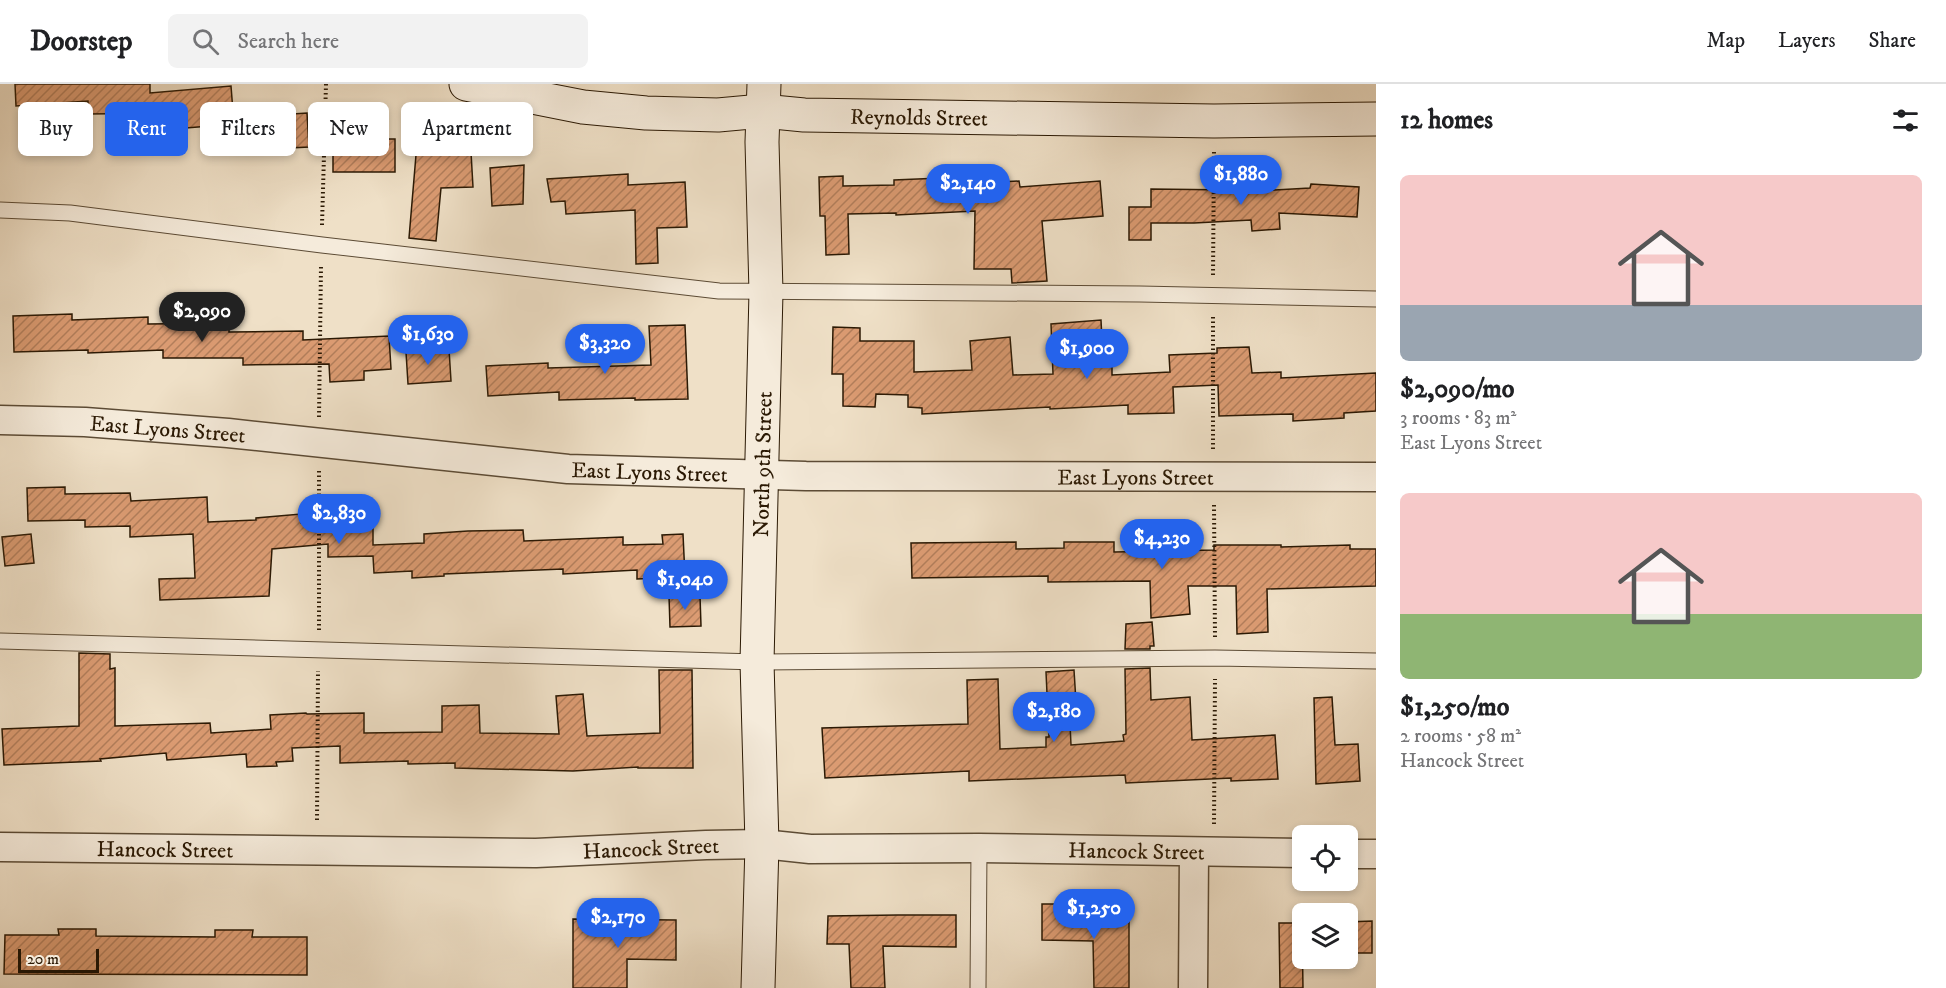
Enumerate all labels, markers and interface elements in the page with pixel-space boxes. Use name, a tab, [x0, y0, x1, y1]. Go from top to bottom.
search box	[168, 14, 588, 68]
text: Doorstep	[30, 24, 132, 59]
icon: search	[189, 25, 222, 58]
text: Search here	[237, 28, 339, 55]
text: Map	[1706, 28, 1745, 54]
text: Layers	[1778, 28, 1836, 54]
text: Share	[1869, 28, 1916, 54]
chip: Buy	[18, 102, 93, 156]
chip: Rent	[105, 102, 188, 156]
chip: Filters	[200, 102, 296, 156]
chip: New	[308, 102, 389, 156]
chip: Apartment	[401, 102, 533, 156]
street label: Reynolds Street	[850, 104, 988, 133]
text: 12 homes	[1400, 104, 1493, 137]
icon: filters	[1889, 104, 1922, 137]
pin: $1,880	[1192, 155, 1290, 206]
text: $1,880	[1214, 162, 1268, 187]
pin: $2,140	[919, 164, 1017, 215]
text: $2,140	[940, 171, 996, 196]
icon: home	[1607, 214, 1715, 322]
pin: $2,090	[153, 292, 251, 343]
text: $2,090	[173, 299, 231, 324]
pin: $1,630	[379, 315, 477, 366]
text: $1,630	[402, 322, 454, 347]
pin: $3,320	[556, 324, 654, 375]
pin: $1,900	[1038, 329, 1136, 380]
text: $3,320	[579, 331, 631, 356]
text: $1,900	[1059, 336, 1115, 361]
text: $2,090/mo	[1400, 373, 1514, 406]
street label: North 9th Street	[748, 391, 779, 538]
text: 3 rooms · 83 m²	[1400, 406, 1516, 431]
street label: East Lyons Street	[89, 410, 247, 450]
text: East Lyons Street	[1400, 431, 1542, 456]
street label: East Lyons Street	[571, 457, 728, 489]
street label: East Lyons Street	[1057, 464, 1214, 492]
pin: $2,830	[290, 494, 388, 545]
text: $2,830	[312, 501, 366, 526]
pin: $4,230	[1113, 519, 1211, 570]
text: $4,230	[1134, 526, 1190, 551]
icon: home	[1607, 532, 1715, 640]
pin: $1,040	[636, 560, 734, 611]
text: $1,040	[657, 567, 713, 592]
text: $1,250/mo	[1400, 691, 1509, 724]
pin: $2,180	[1005, 692, 1103, 743]
text: $2,180	[1027, 699, 1081, 724]
text: 2 rooms · 58 m²	[1400, 724, 1521, 749]
text: Hancock Street	[1400, 749, 1524, 774]
map controls	[1292, 825, 1358, 969]
button: locate	[1292, 825, 1358, 891]
street label: Hancock Street	[582, 833, 719, 866]
street label: Hancock Street	[97, 836, 233, 865]
street label: Hancock Street	[1068, 837, 1205, 866]
pin: $1,250	[1045, 889, 1143, 940]
text: $1,250	[1067, 896, 1121, 921]
pin: $2,170	[569, 898, 667, 949]
button: layers	[1292, 903, 1358, 969]
text: $2,170	[591, 905, 645, 930]
scale bar	[18, 946, 99, 974]
text: 20 m	[27, 949, 59, 969]

